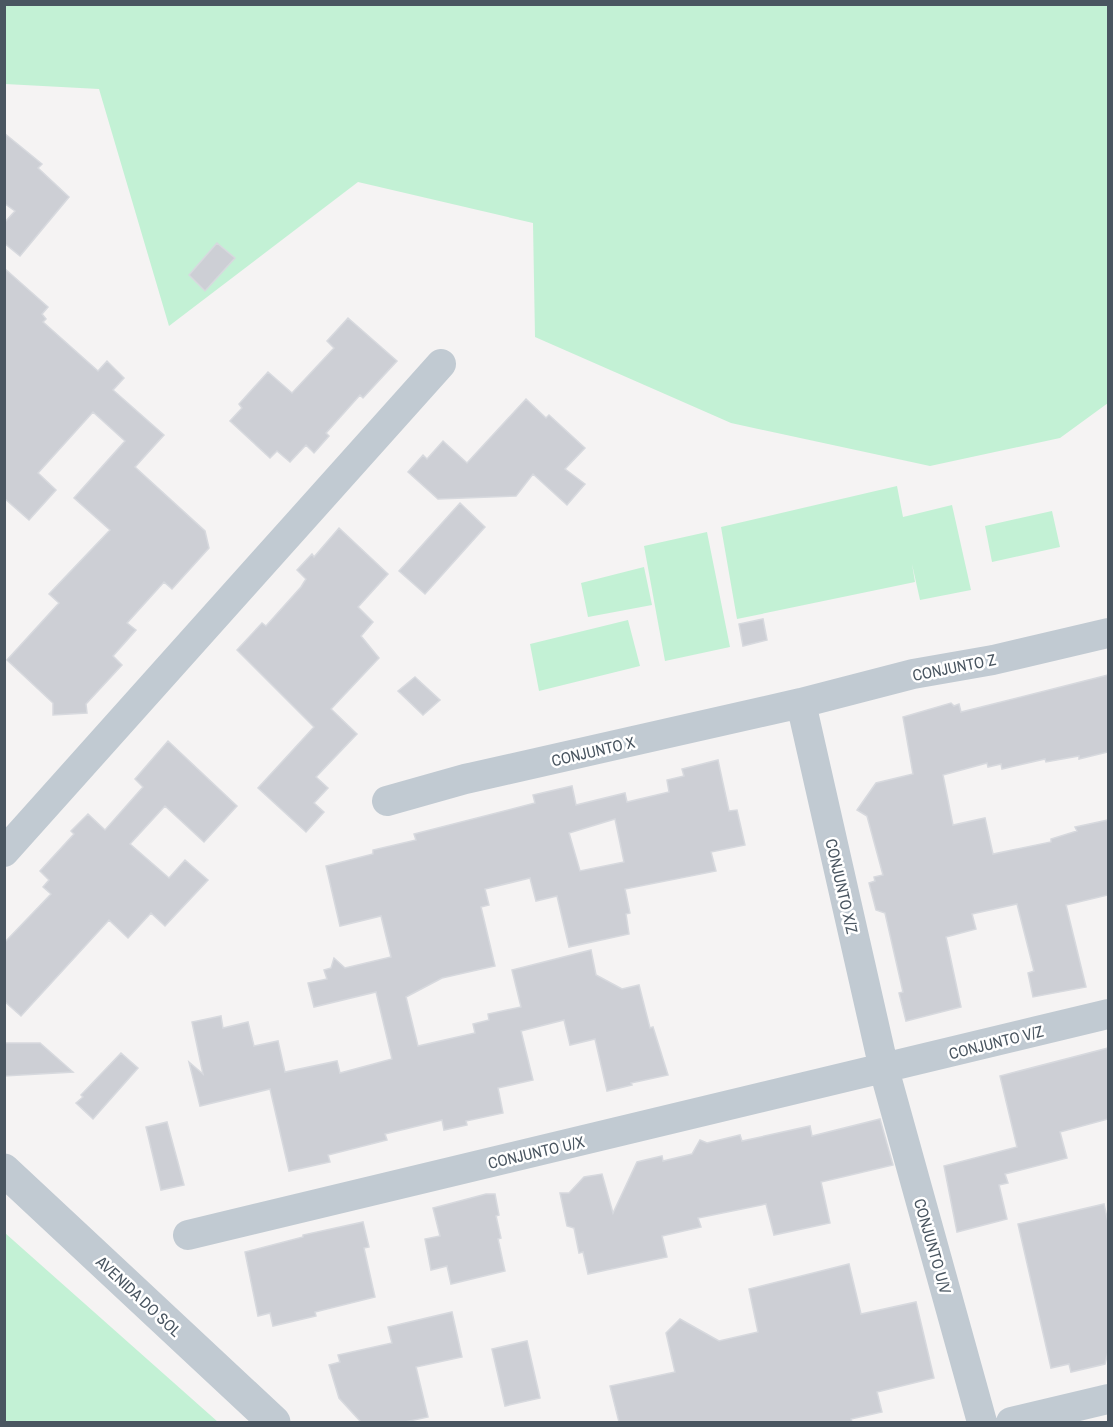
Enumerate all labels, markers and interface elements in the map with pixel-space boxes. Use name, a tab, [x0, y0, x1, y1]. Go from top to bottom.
street label: CONJUNTO Z	[911, 648, 997, 686]
street label: CONJUNTO X	[549, 731, 637, 771]
street label: CONJUNTO X/Z	[820, 836, 864, 936]
street label: CONJUNTO V/Z	[946, 1020, 1046, 1064]
street label: CONJUNTO U/X	[486, 1130, 587, 1174]
street label: CONJUNTO U/V	[909, 1196, 957, 1296]
street label: AVENIDA DO SOL	[91, 1250, 187, 1342]

